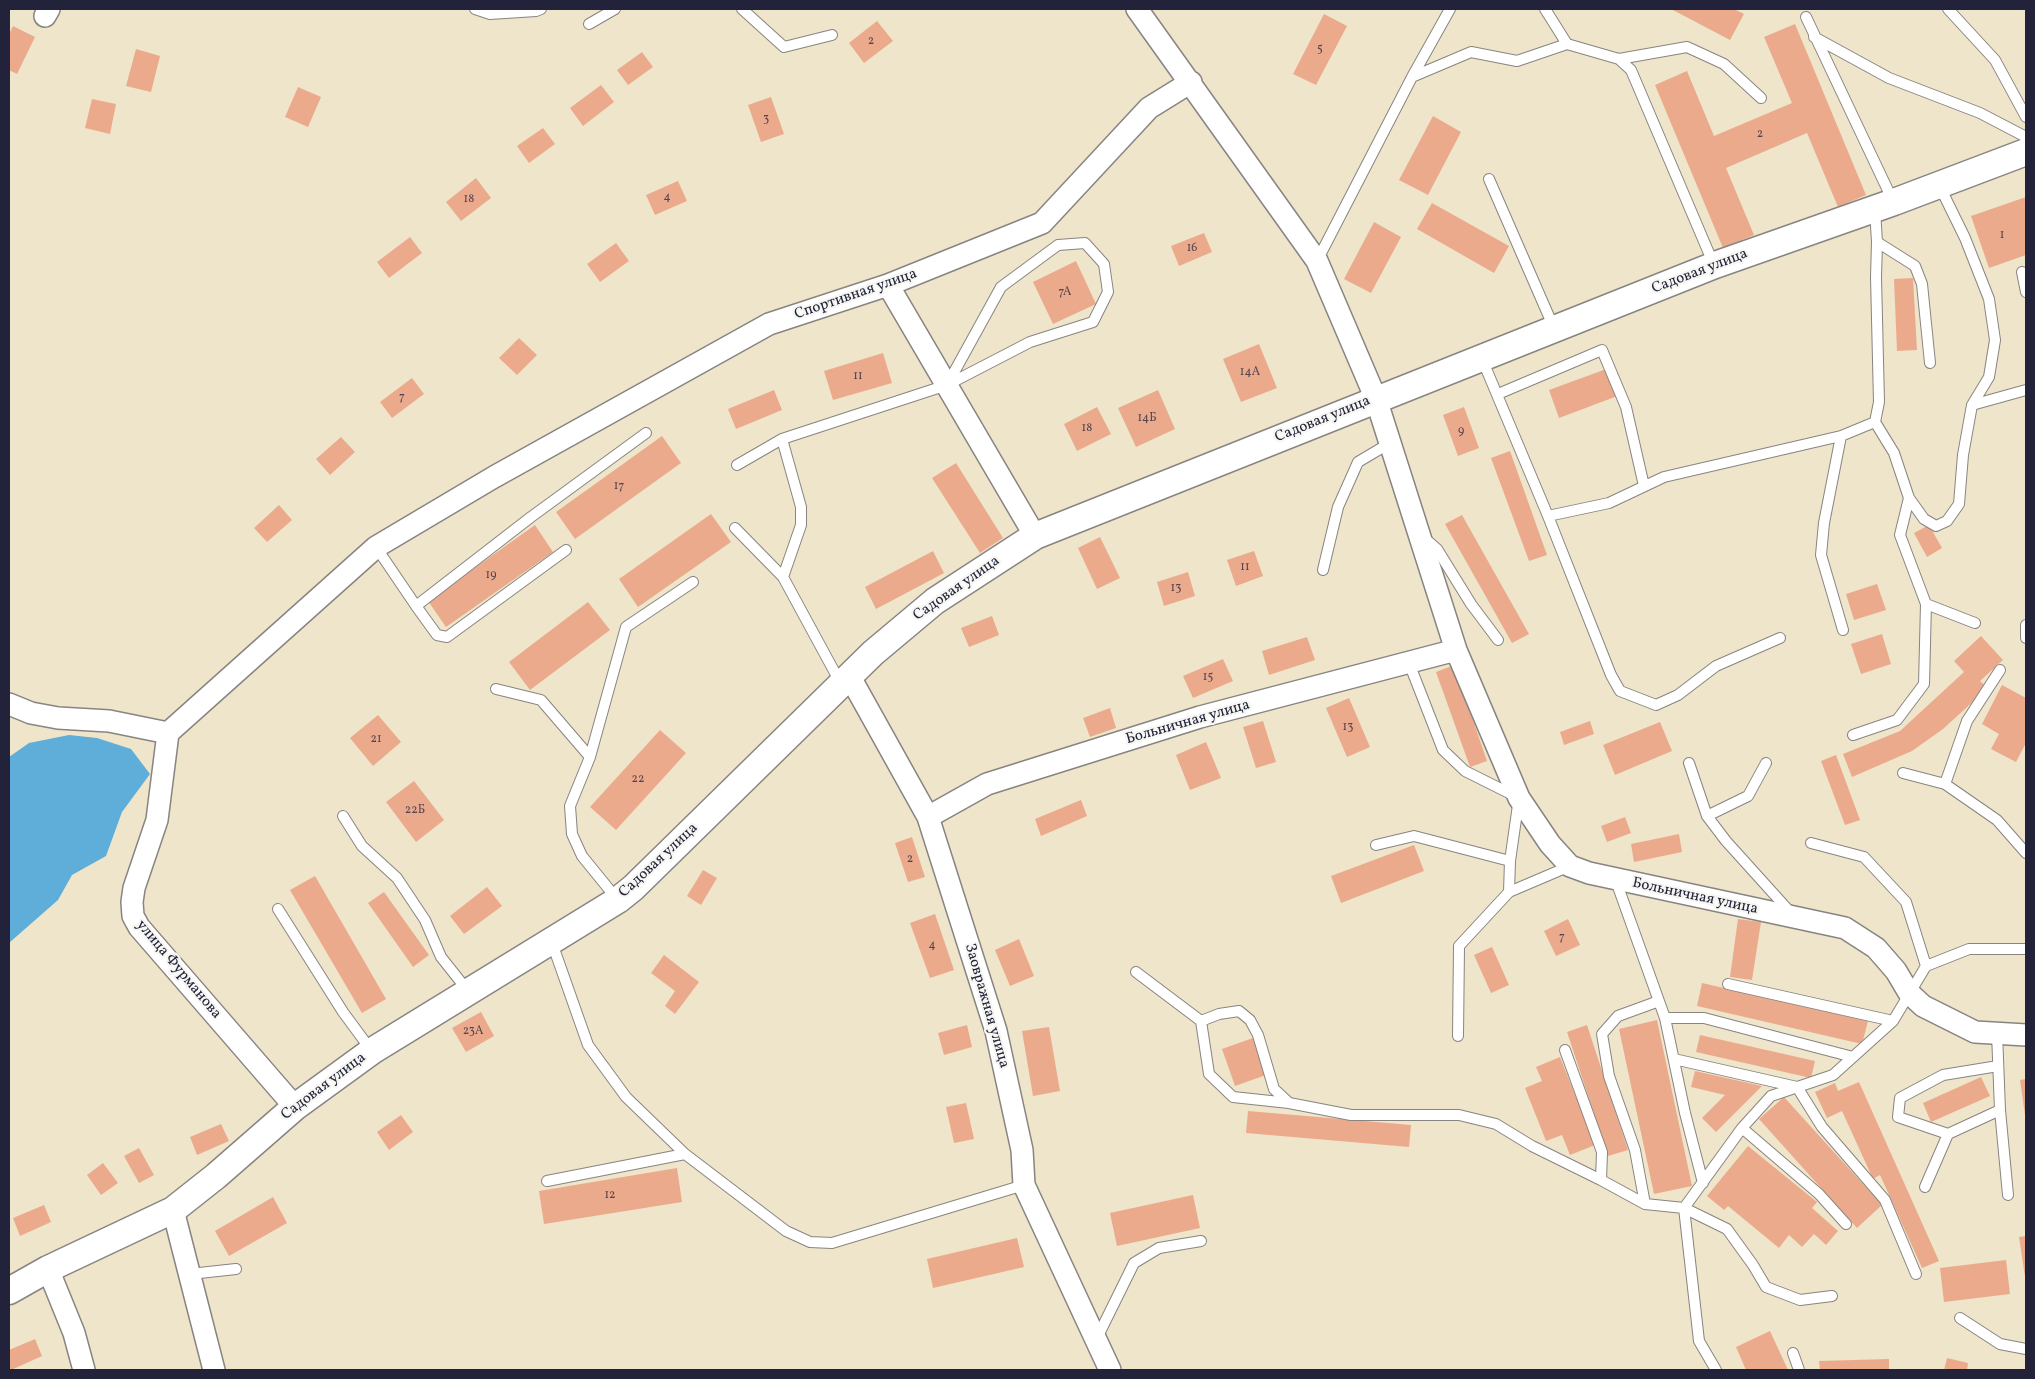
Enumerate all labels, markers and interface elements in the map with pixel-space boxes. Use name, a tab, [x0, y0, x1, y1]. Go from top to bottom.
house number: 2	[868, 35, 874, 49]
house number: 5	[1317, 43, 1323, 57]
house number: 3	[763, 113, 769, 127]
house number: 2	[1757, 128, 1763, 142]
house number: 4	[663, 191, 671, 205]
house number: 18	[464, 193, 474, 207]
house number: 1	[2000, 229, 2004, 243]
house number: 16	[1187, 242, 1197, 256]
street label: Садовая улица	[1649, 245, 1751, 299]
street label: Спортивная улица	[792, 266, 920, 324]
house number: 7А	[1058, 286, 1072, 300]
house number: 14А	[1240, 366, 1260, 380]
house number: 11	[853, 370, 863, 384]
house number: 7	[399, 391, 405, 405]
street label: Садовая улица	[1273, 393, 1373, 447]
house number: 14Б	[1137, 412, 1157, 426]
house number: 18	[1082, 422, 1092, 436]
house number: 9	[1458, 425, 1464, 439]
house number: 17	[614, 480, 624, 494]
street label: Садовая улица	[910, 553, 1004, 625]
house number: 11	[1240, 561, 1250, 575]
house number: 19	[486, 569, 496, 583]
house number: 13	[1171, 582, 1181, 596]
house number: 15	[1203, 671, 1213, 685]
street label: Больничная улица	[1124, 697, 1252, 749]
house number: 13	[1343, 721, 1353, 735]
house number: 21	[370, 733, 382, 747]
house number: 22	[632, 773, 644, 787]
house number: 22Б	[405, 804, 425, 818]
street label: Садовая улица	[616, 820, 702, 902]
house number: 2	[907, 853, 913, 867]
street label: Больничная улица	[1630, 875, 1760, 919]
street label: улица Фурманова	[131, 917, 225, 1023]
house number: 7	[1559, 931, 1565, 945]
house number: 4	[928, 939, 936, 953]
street label: Заовражная улица	[960, 942, 1012, 1070]
house number: 23А	[463, 1025, 483, 1039]
street label: Садовая улица	[278, 1049, 370, 1125]
house number: 12	[604, 1189, 616, 1203]

